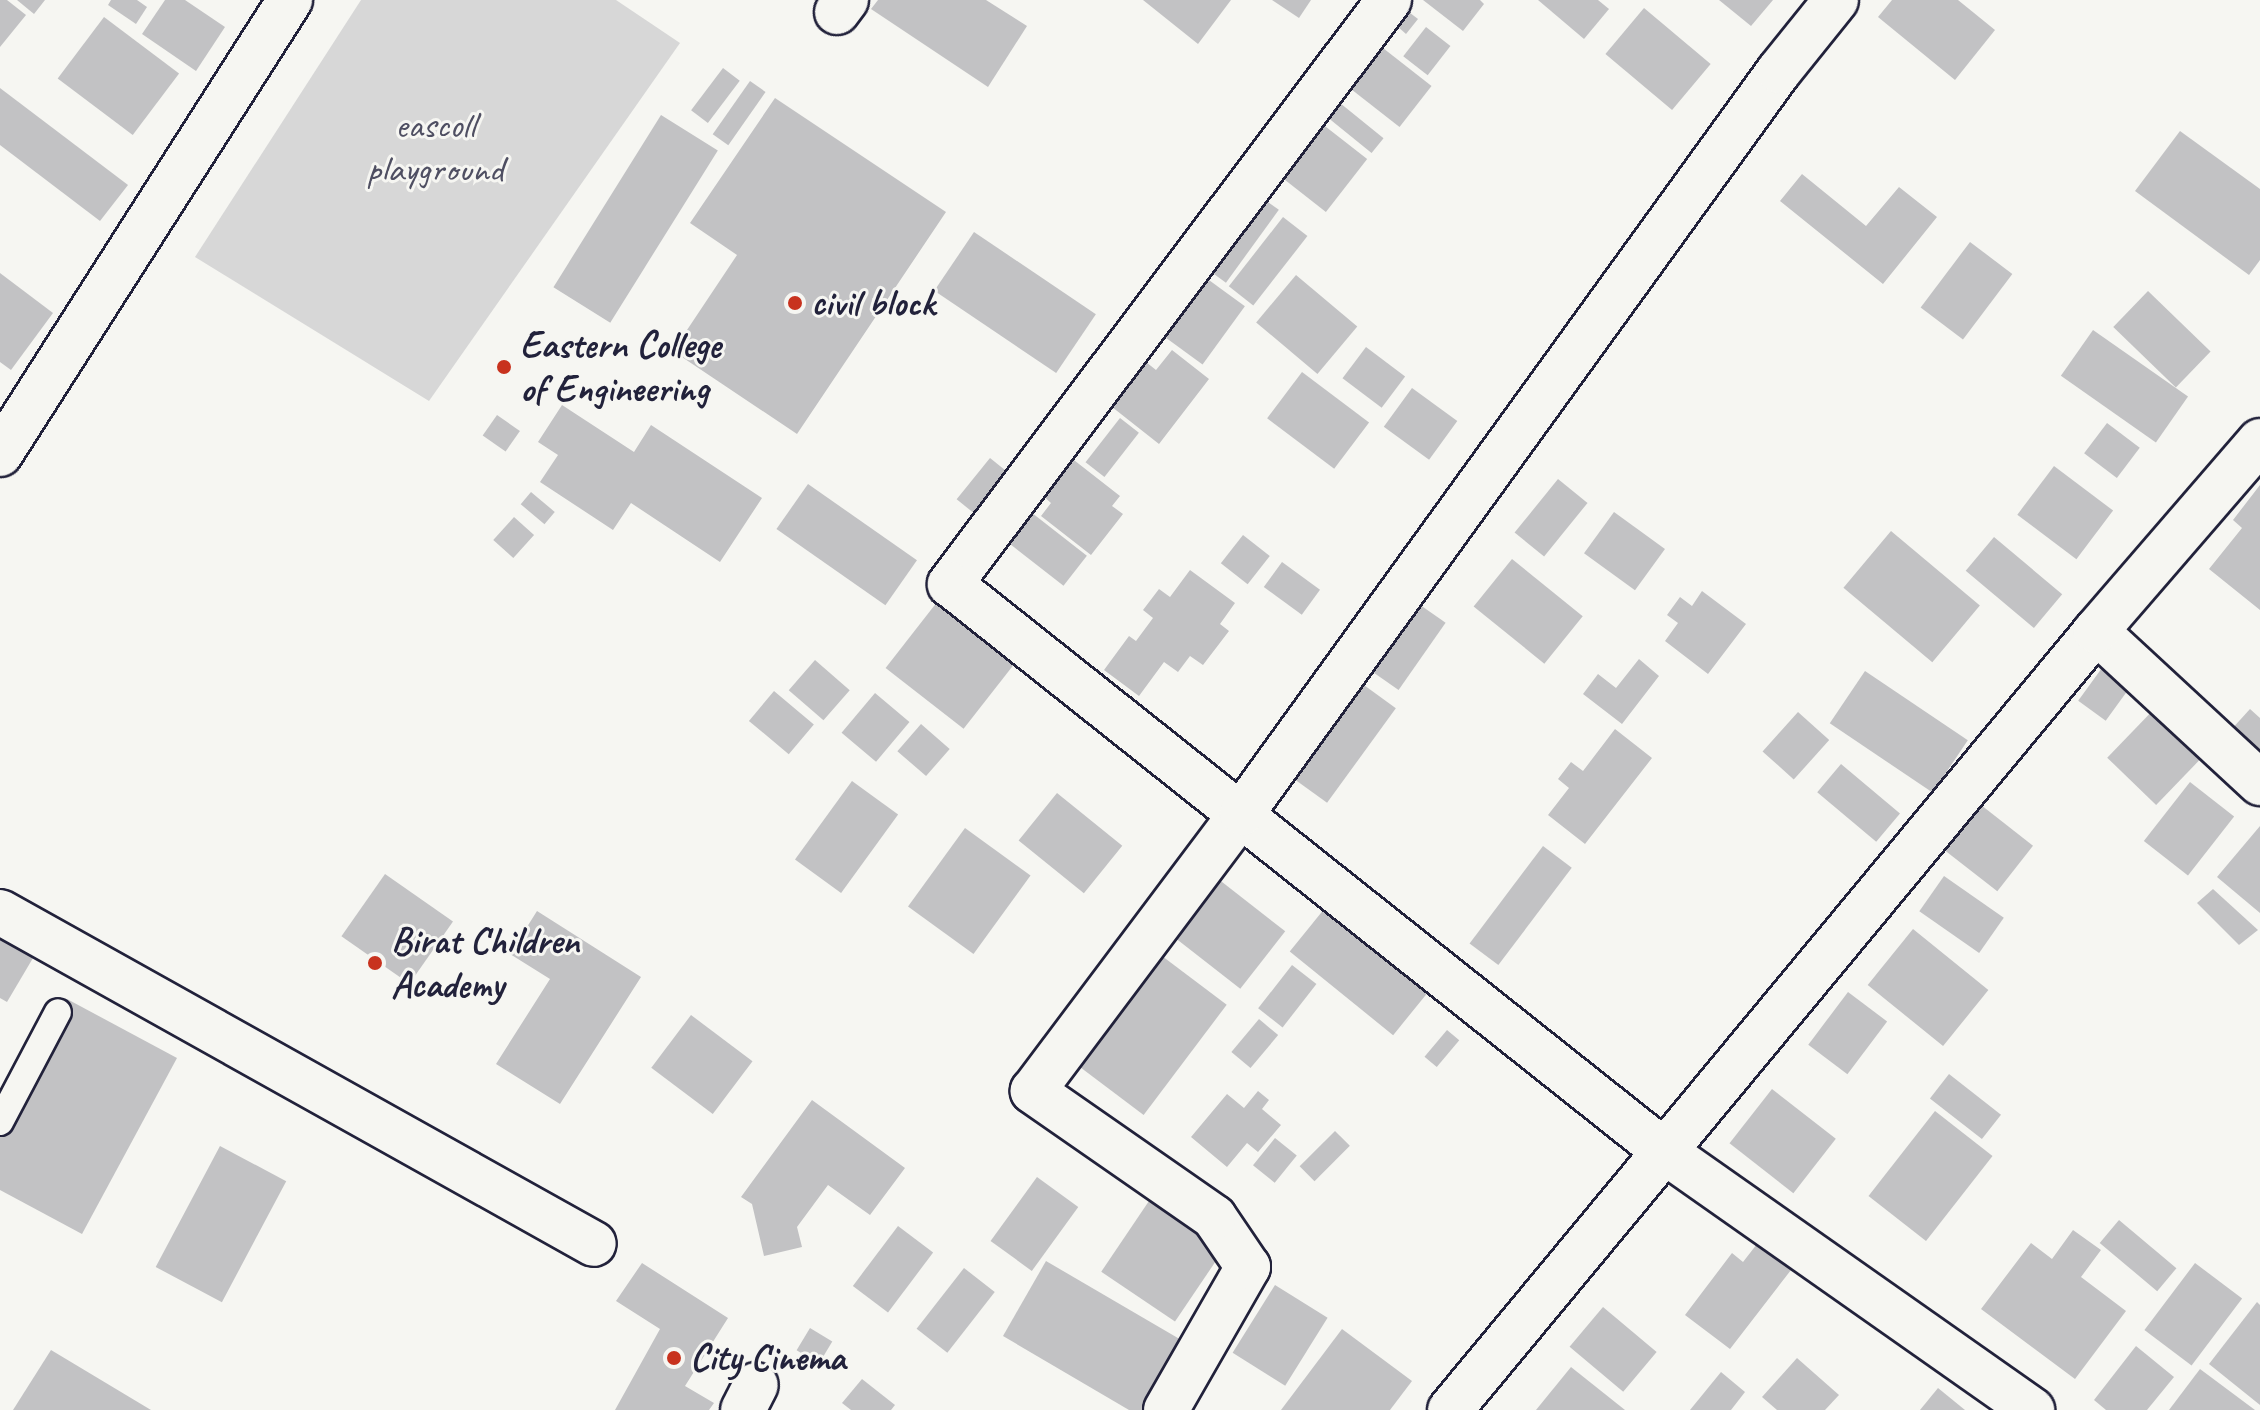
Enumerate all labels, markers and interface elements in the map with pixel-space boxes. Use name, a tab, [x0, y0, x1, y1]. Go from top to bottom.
park label: eascoll playground	[366, 102, 504, 192]
place label: civil block	[811, 280, 934, 326]
marker: civil block	[786, 294, 804, 312]
place label: Eastern College of Engineering	[520, 322, 721, 412]
marker: Eastern College of Engineering	[495, 358, 513, 376]
place label: Birat Children Academy	[391, 918, 579, 1008]
marker: Birat Children Academy	[366, 954, 384, 972]
place label: City Cinema	[690, 1335, 845, 1381]
marker: City Cinema	[665, 1349, 683, 1367]

